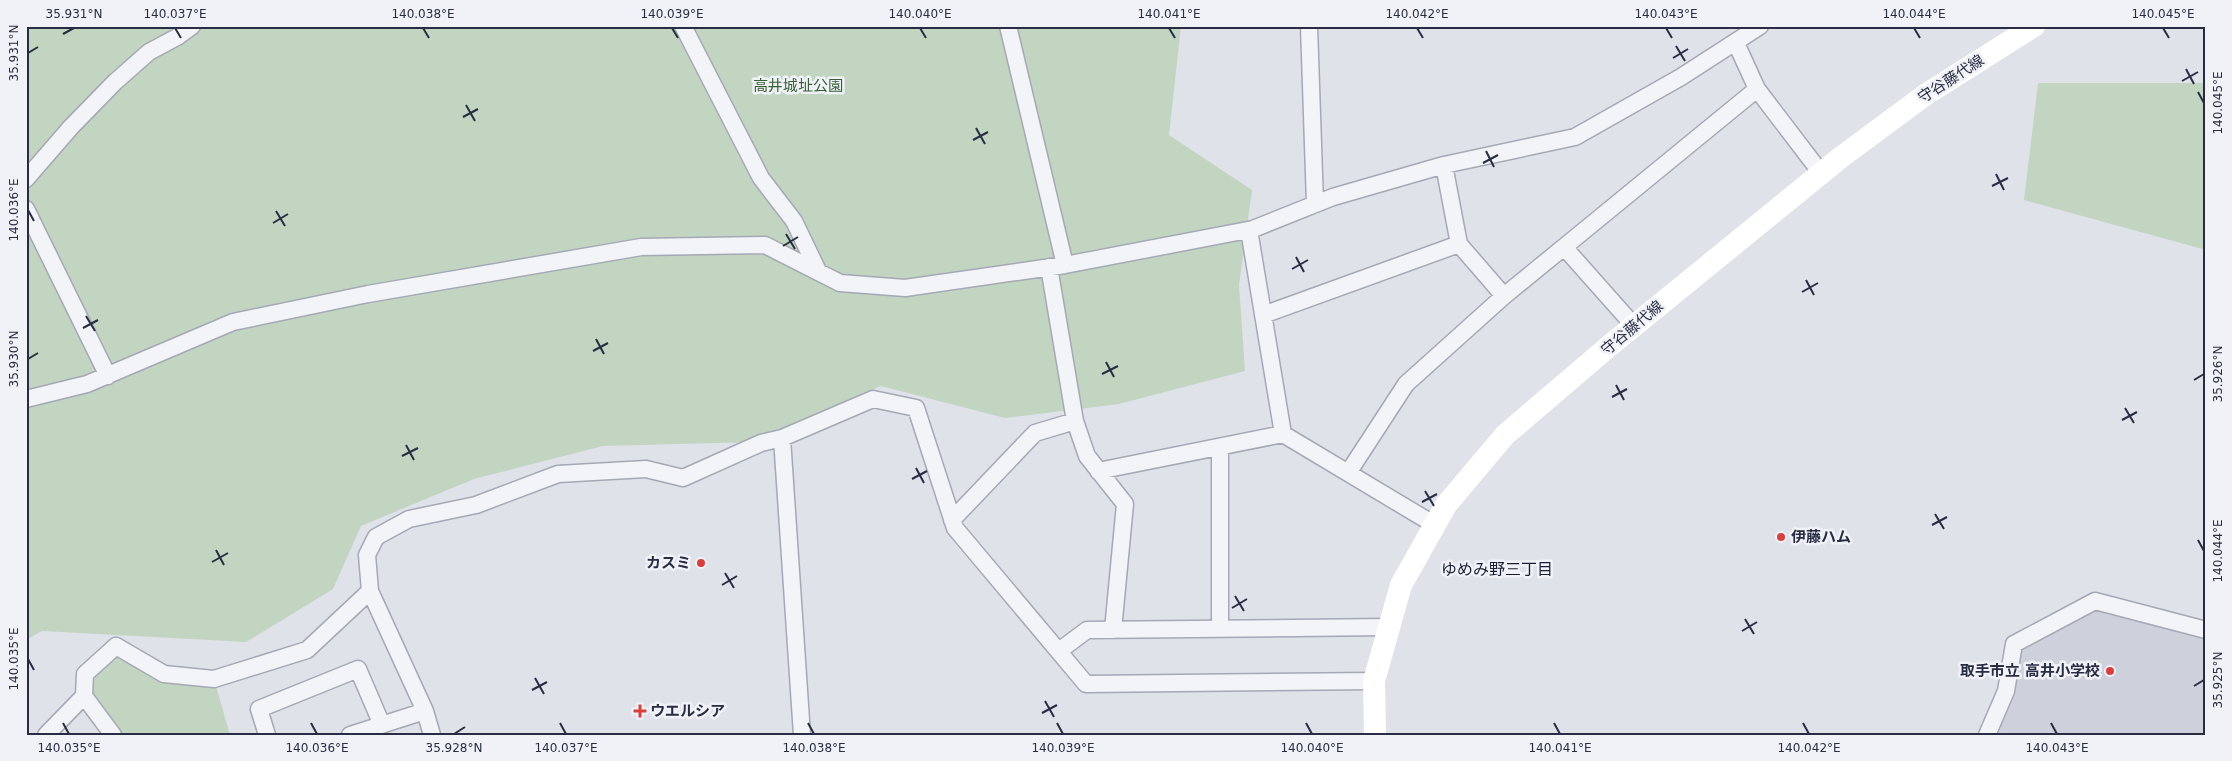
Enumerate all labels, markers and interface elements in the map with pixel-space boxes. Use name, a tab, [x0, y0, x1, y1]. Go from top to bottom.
text: 35.931°N	[46, 7, 102, 21]
text: 140.037°E	[143, 7, 207, 21]
text: 140.038°E	[391, 7, 455, 21]
text: 140.039°E	[640, 7, 704, 21]
text: 140.040°E	[888, 7, 952, 21]
text: 140.041°E	[1137, 7, 1201, 21]
text: 140.042°E	[1385, 7, 1449, 21]
text: 140.043°E	[1634, 7, 1698, 21]
text: 140.044°E	[1882, 7, 1946, 21]
text: 140.045°E	[2131, 7, 2195, 21]
text: 35.931°N	[7, 25, 21, 81]
street label: 守谷藤代線	[1915, 51, 1987, 107]
text: 140.045°E	[2211, 71, 2225, 135]
park label: 高井城址公園	[753, 77, 843, 95]
text: 140.036°E	[7, 178, 21, 242]
street label: 守谷藤代線	[1597, 297, 1667, 359]
text: 35.930°N	[7, 331, 21, 387]
text: 35.926°N	[2211, 346, 2225, 402]
text: 140.044°E	[2211, 519, 2225, 583]
place label: 伊藤ハム	[1791, 528, 1851, 546]
marker: 伊藤ハム	[1775, 531, 1787, 543]
place label: カスミ	[646, 554, 691, 572]
marker: カスミ	[695, 557, 707, 569]
district label: ゆめみ野三丁目	[1441, 560, 1553, 579]
text: 140.035°E	[7, 627, 21, 691]
text: 35.925°N	[2211, 652, 2225, 708]
place label: 取手市立 高井小学校	[1960, 662, 2100, 680]
marker: 取手市立 高井小学校	[2104, 665, 2116, 677]
place label: ウエルシア	[650, 702, 725, 720]
marker: ウエルシア	[634, 705, 646, 717]
text: 140.035°E	[37, 741, 101, 755]
text: 140.036°E	[285, 741, 349, 755]
text: 35.928°N	[426, 741, 482, 755]
text: 140.037°E	[534, 741, 598, 755]
text: 140.038°E	[782, 741, 846, 755]
text: 140.039°E	[1031, 741, 1095, 755]
text: 140.040°E	[1280, 741, 1344, 755]
text: 140.041°E	[1528, 741, 1592, 755]
text: 140.042°E	[1777, 741, 1841, 755]
text: 140.043°E	[2025, 741, 2089, 755]

